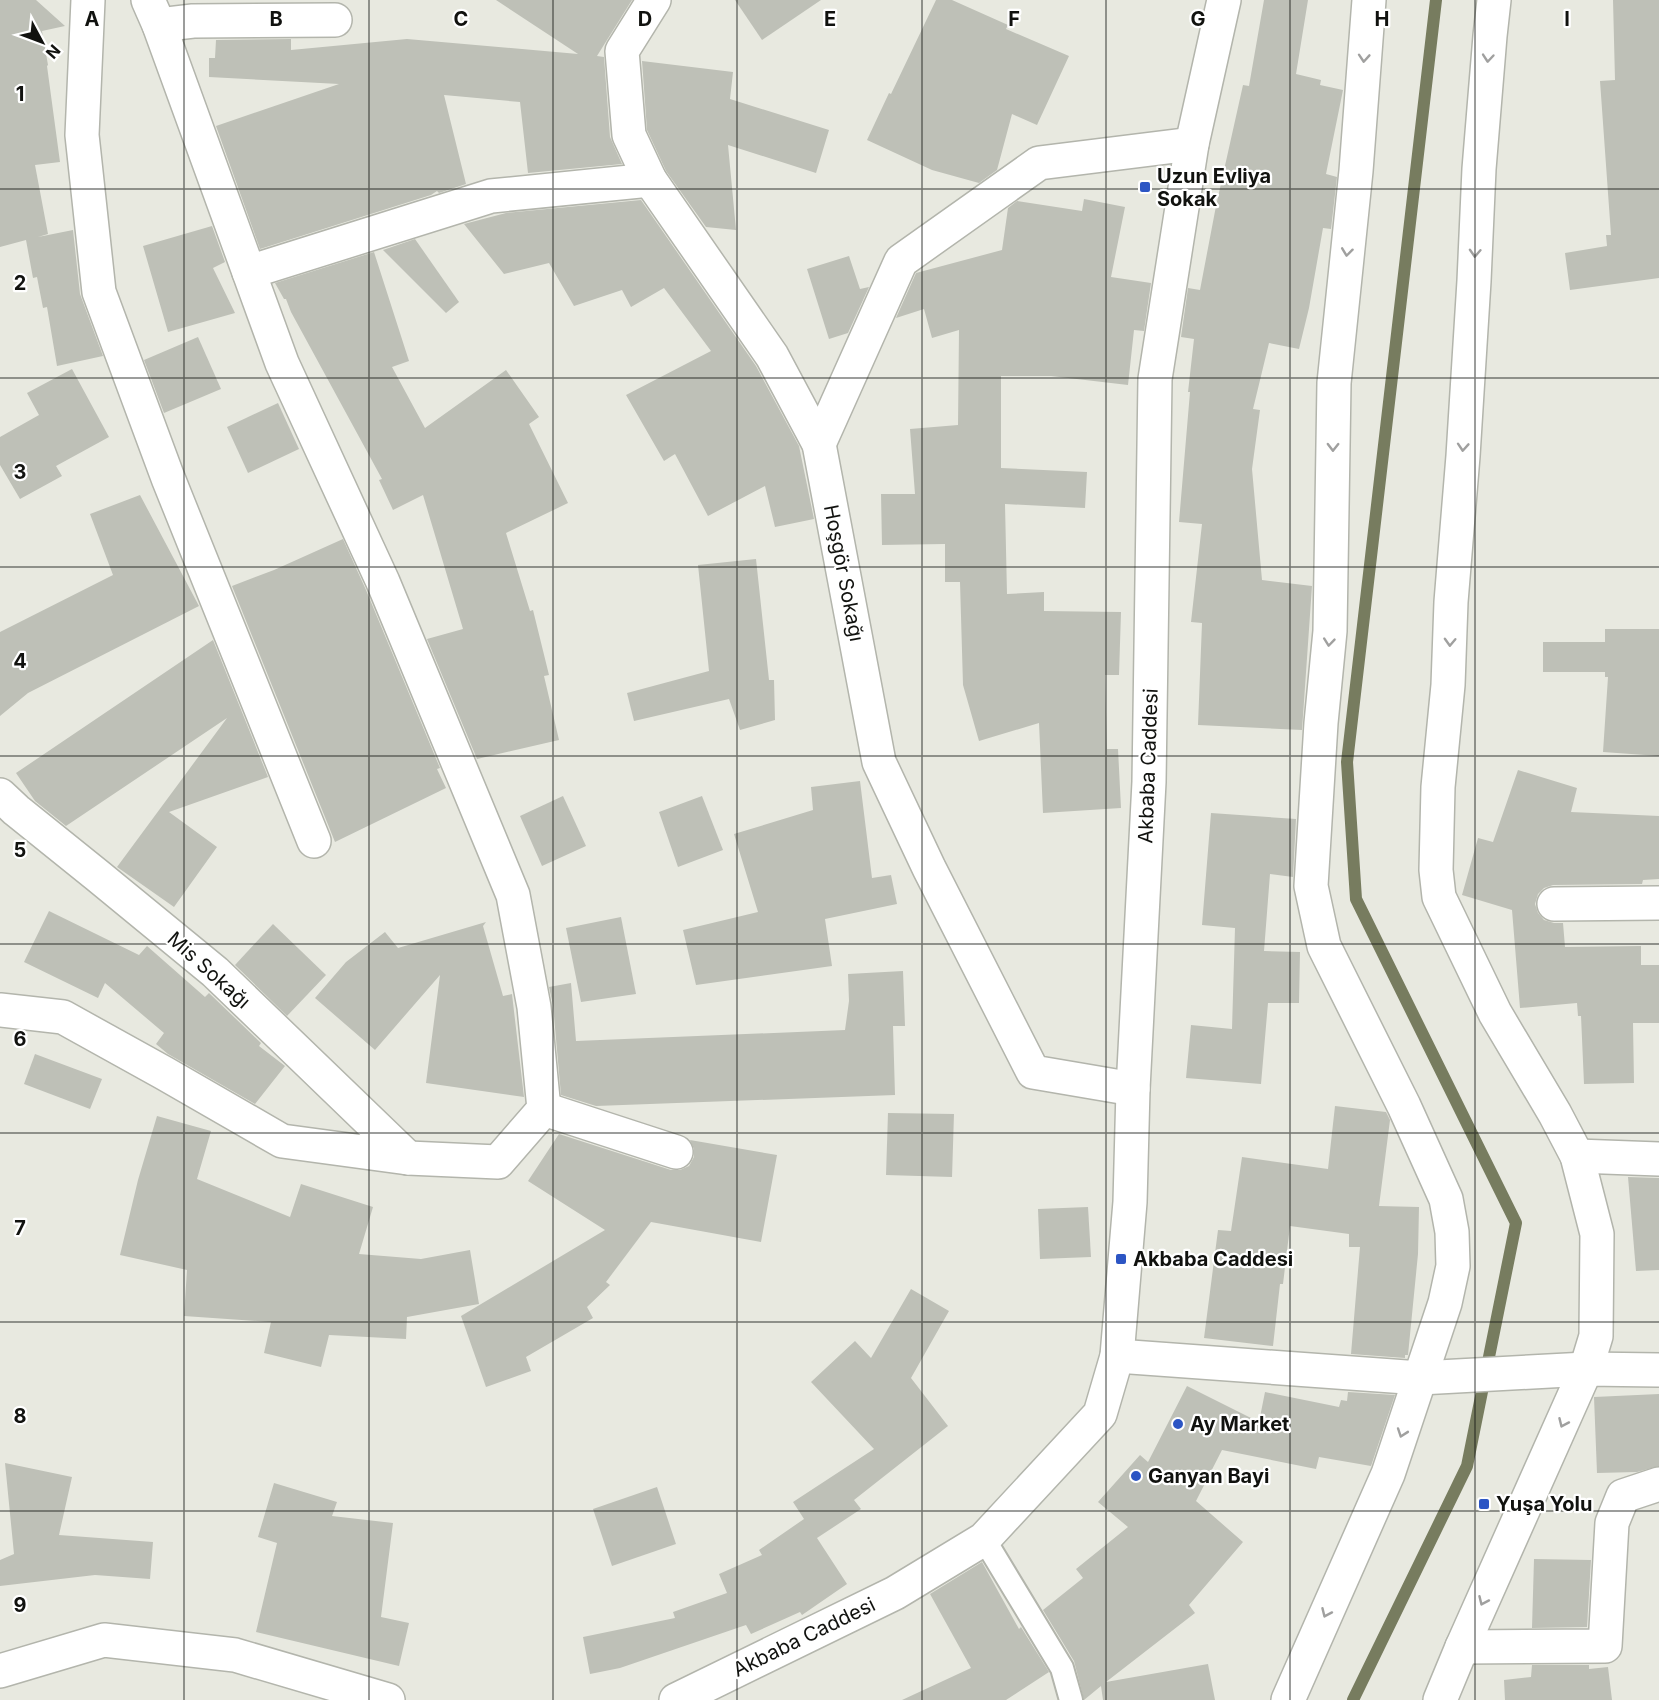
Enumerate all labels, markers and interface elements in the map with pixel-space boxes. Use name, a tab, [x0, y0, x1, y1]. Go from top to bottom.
text: A	[85, 7, 100, 31]
text: B	[269, 7, 283, 31]
text: C	[454, 7, 468, 31]
text: D	[638, 7, 652, 31]
text: E	[824, 7, 836, 31]
text: F	[1008, 7, 1020, 31]
text: G	[1190, 7, 1206, 31]
text: H	[1375, 7, 1389, 31]
text: I	[1564, 7, 1570, 31]
north arrow	[12, 12, 72, 72]
text: N	[42, 41, 65, 63]
one-way arrow	[1358, 54, 1371, 63]
one-way arrow	[1482, 54, 1495, 63]
text: 1	[16, 82, 24, 106]
place label: Uzun Evliya Sokak	[1157, 164, 1271, 211]
marker: Uzun Evliya Sokak	[1138, 180, 1152, 194]
one-way arrow	[1341, 248, 1353, 257]
one-way arrow	[1469, 248, 1482, 257]
text: 2	[14, 271, 26, 295]
one-way arrow	[1327, 442, 1339, 451]
one-way arrow	[1457, 443, 1470, 452]
text: 3	[14, 460, 26, 484]
street label: Hoşgör Sokağı	[819, 503, 869, 643]
one-way arrow	[1323, 637, 1336, 646]
one-way arrow	[1443, 637, 1456, 646]
text: 4	[13, 649, 27, 673]
street label: Akbaba Caddesi	[1133, 688, 1163, 844]
text: 5	[14, 838, 26, 862]
street label: Mis Sokağı	[163, 927, 255, 1013]
text: 6	[14, 1027, 27, 1051]
text: 7	[14, 1216, 26, 1240]
place label: Akbaba Caddesi	[1133, 1247, 1293, 1271]
marker: Akbaba Caddesi	[1114, 1252, 1128, 1266]
text: 8	[13, 1404, 27, 1428]
place label: Ay Market	[1190, 1412, 1289, 1436]
one-way arrow	[1558, 1416, 1570, 1427]
marker: Ay Market	[1171, 1417, 1185, 1431]
one-way arrow	[1396, 1427, 1409, 1438]
place label: Ganyan Bayi	[1148, 1464, 1269, 1488]
marker: Ganyan Bayi	[1129, 1469, 1143, 1483]
place label: Yuşa Yolu	[1496, 1492, 1592, 1516]
marker: Yuşa Yolu	[1477, 1497, 1491, 1511]
street label: Akbaba Caddesi	[729, 1592, 879, 1682]
text: 9	[14, 1593, 27, 1617]
one-way arrow	[1478, 1594, 1490, 1605]
one-way arrow	[1322, 1606, 1334, 1617]

